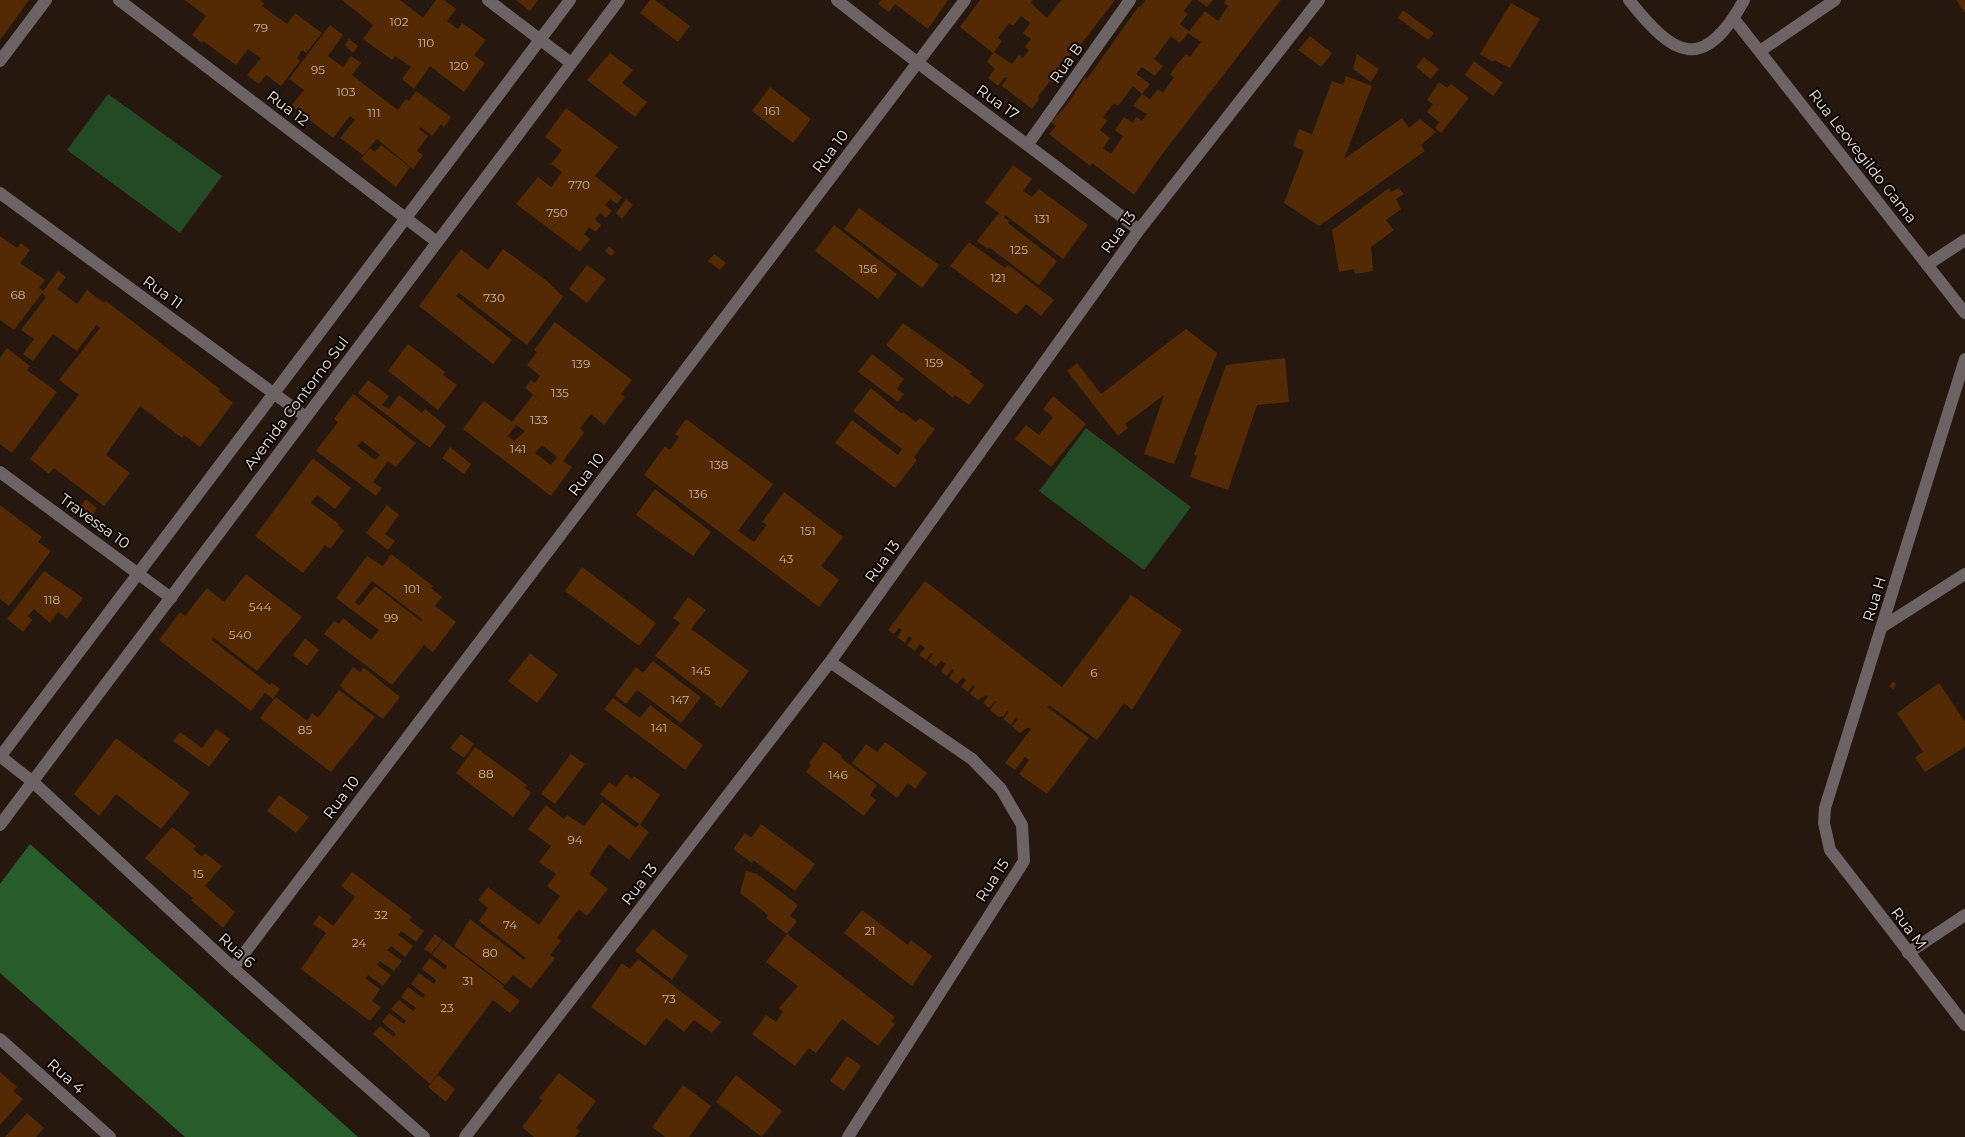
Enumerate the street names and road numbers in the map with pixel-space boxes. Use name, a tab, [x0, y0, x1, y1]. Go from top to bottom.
street label: Rua B	[1045, 39, 1087, 87]
street label: Rua 17	[973, 80, 1023, 124]
street label: Rua Leovegildo Gama	[1805, 85, 1921, 227]
street label: Rua 12	[263, 86, 313, 130]
street label: Rua 10	[808, 126, 852, 176]
street label: Rua 13	[1096, 207, 1140, 257]
street label: Rua 11	[139, 271, 187, 313]
street label: Avenida Contorno Sul	[240, 332, 352, 474]
street label: Rua 10	[564, 449, 608, 499]
street label: Travessa 10	[56, 489, 134, 553]
street label: Rua 13	[860, 536, 904, 586]
street label: Rua H	[1858, 574, 1890, 624]
street label: Rua 10	[319, 772, 363, 822]
street label: Rua 15	[971, 855, 1013, 905]
street label: Rua 13	[617, 859, 661, 909]
street label: Rua M	[1887, 903, 1931, 953]
street label: Rua 6	[215, 928, 259, 972]
street label: Rua 4	[43, 1054, 89, 1098]

